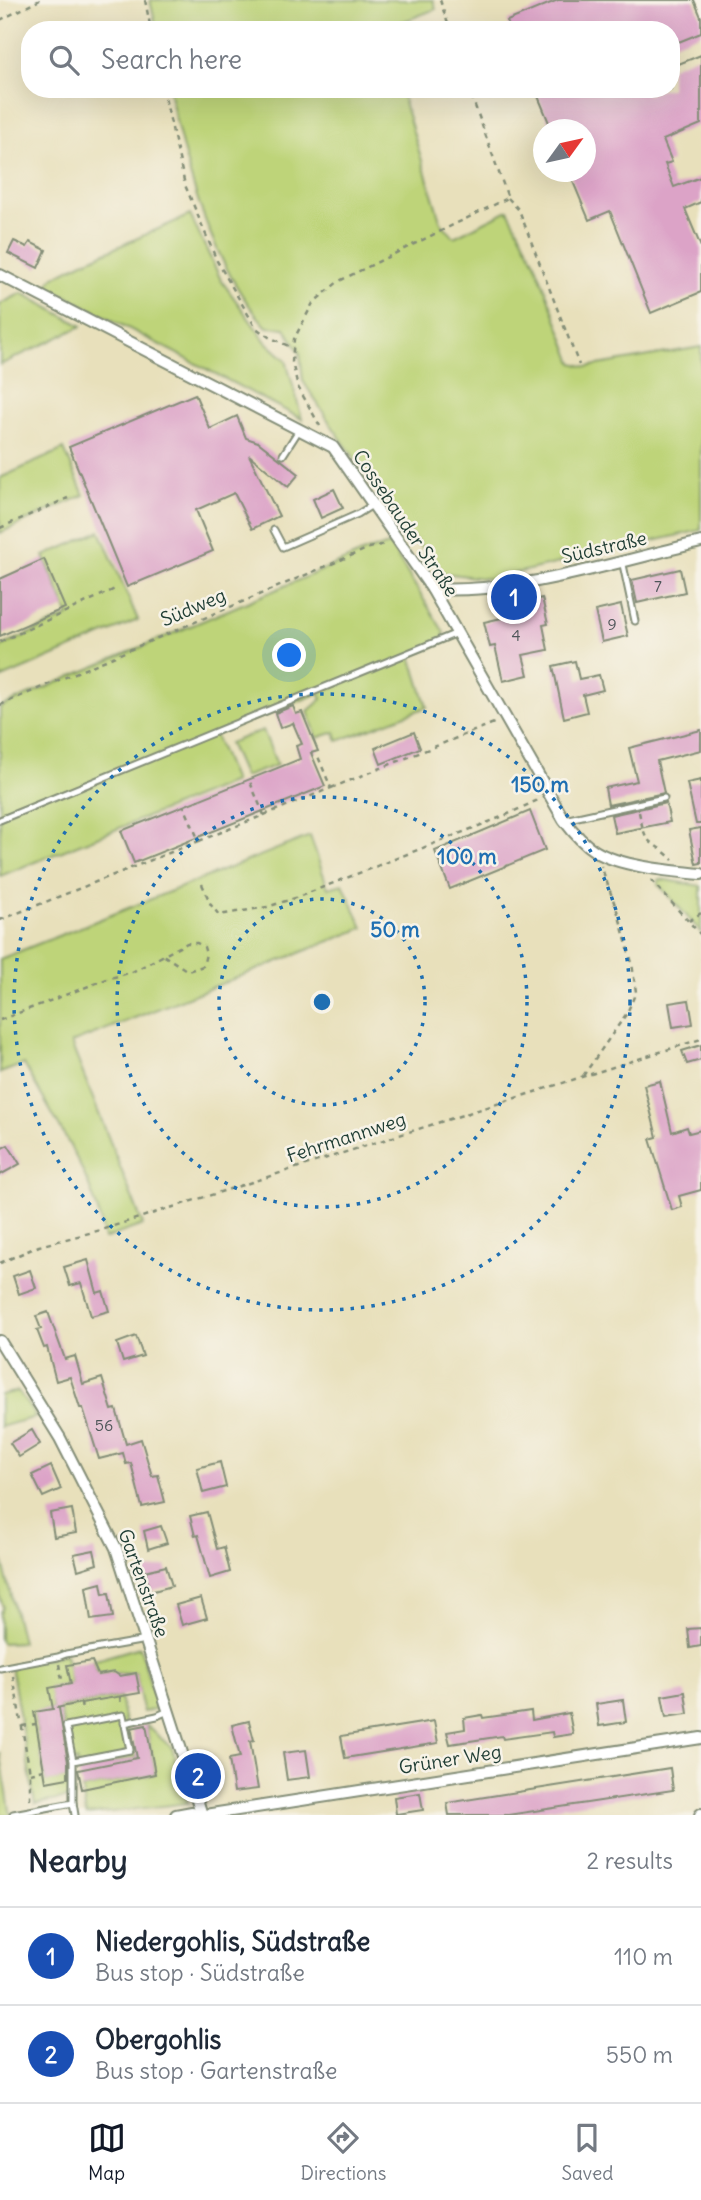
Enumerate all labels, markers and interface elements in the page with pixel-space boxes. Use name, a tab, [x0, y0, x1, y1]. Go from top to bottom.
search box	[21, 21, 680, 98]
icon: search	[45, 41, 83, 79]
text: Search here	[101, 43, 242, 76]
north arrow	[533, 119, 596, 182]
street label: Cossebauder Straße	[348, 445, 464, 601]
street label: Südstraße	[559, 526, 649, 568]
pin: 1	[491, 571, 537, 623]
house number: 7	[654, 576, 662, 596]
street label: Südweg	[157, 583, 229, 631]
house number: 9	[607, 614, 617, 634]
house number: 4	[511, 625, 521, 645]
your location	[272, 638, 306, 672]
text: 150 m	[511, 771, 569, 798]
text: 100 m	[437, 843, 497, 870]
text: 50 m	[370, 916, 420, 943]
centre of rings	[310, 990, 334, 1014]
street label: Fehrmannweg	[283, 1106, 409, 1168]
house number: 56	[95, 1415, 113, 1435]
street label: Gartenstraße	[113, 1525, 175, 1641]
street label: Grüner Weg	[397, 1739, 503, 1779]
pin: 2	[175, 1750, 221, 1802]
text: Nearby	[28, 1842, 128, 1880]
text: 2 results	[587, 1846, 673, 1875]
text: Niedergohlis, Südstraße	[95, 1925, 370, 1958]
text: 1	[46, 1942, 56, 1971]
text: 110 m	[614, 1942, 673, 1971]
text: Bus stop · Südstraße	[95, 1958, 305, 1987]
text: Obergohlis	[95, 2023, 221, 2056]
text: 2	[45, 2040, 57, 2069]
text: 550 m	[606, 2040, 673, 2069]
text: Bus stop · Gartenstraße	[95, 2056, 337, 2085]
tab: Map	[88, 2119, 126, 2185]
tab: Directions	[301, 2119, 386, 2185]
tab: Saved	[561, 2119, 613, 2185]

